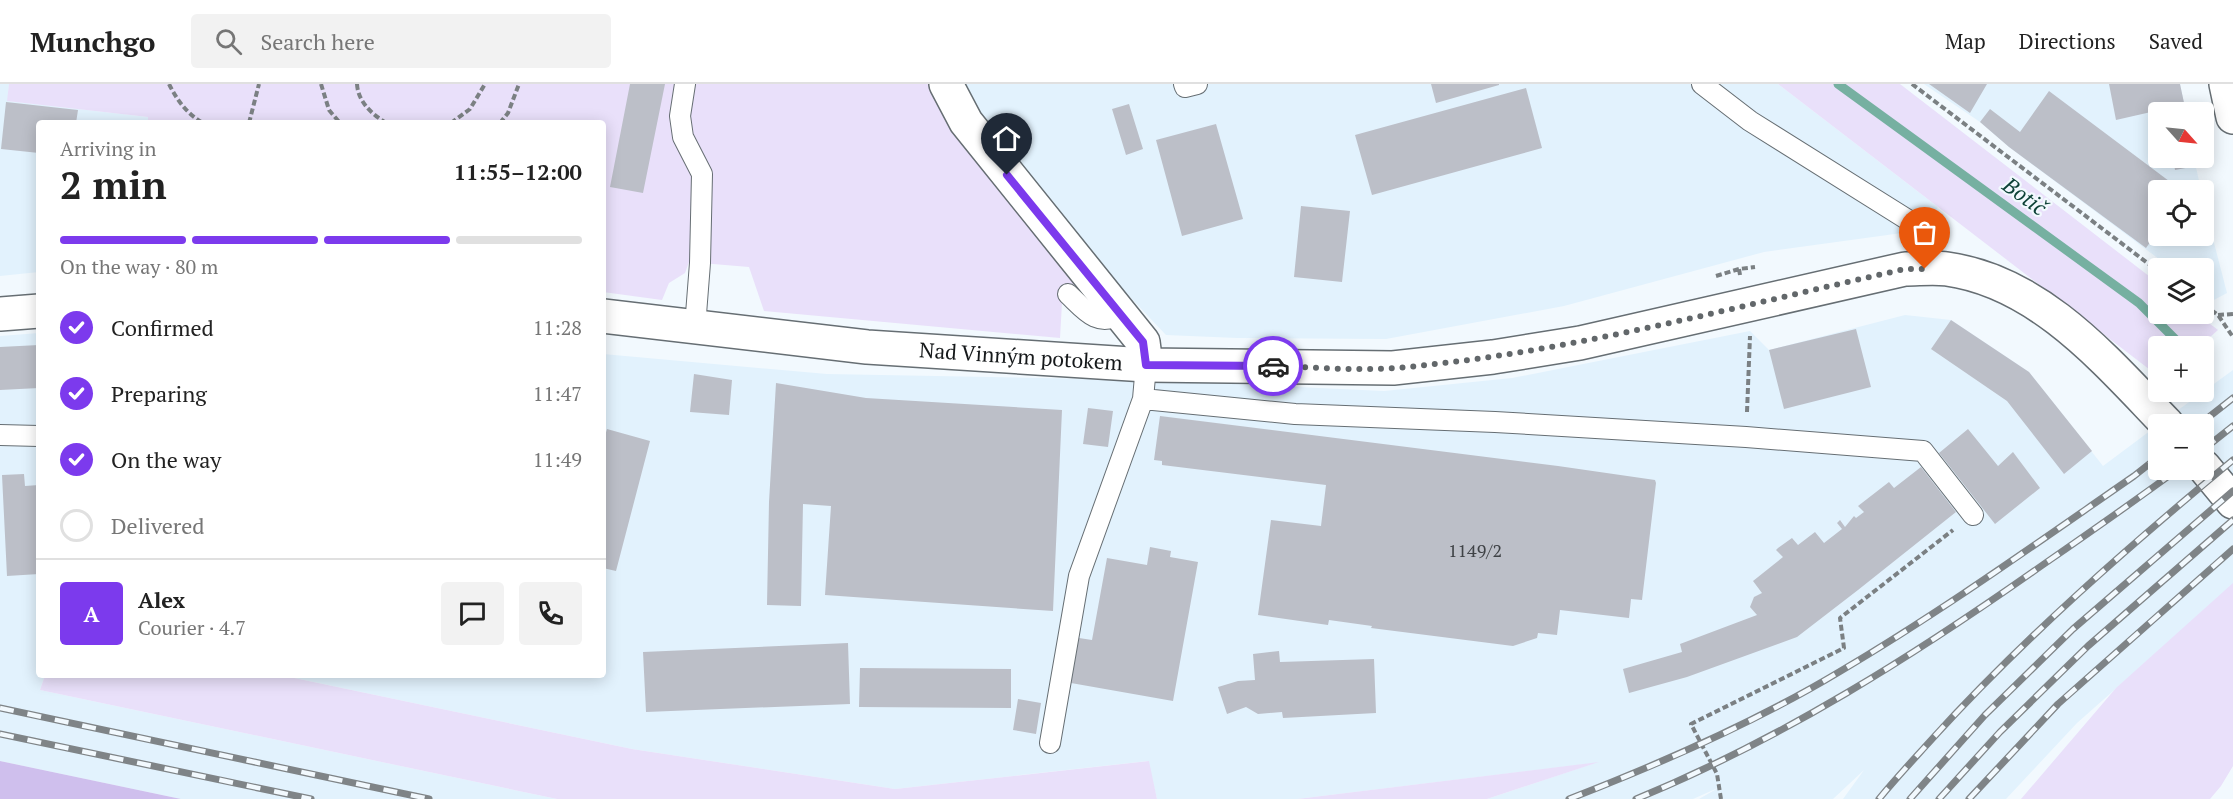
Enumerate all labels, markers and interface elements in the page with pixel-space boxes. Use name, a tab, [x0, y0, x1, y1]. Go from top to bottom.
search box	[191, 14, 611, 68]
text: Munchgo	[30, 23, 155, 60]
icon: search	[212, 25, 245, 58]
text: Search here	[260, 27, 375, 56]
text: Map	[1945, 27, 1986, 55]
text: Directions	[2019, 27, 2116, 55]
text: Saved	[2149, 27, 2203, 55]
north arrow	[2148, 102, 2214, 168]
map controls	[2148, 102, 2214, 480]
pin	[981, 113, 1032, 175]
icon: home	[990, 122, 1023, 155]
text: Arriving in	[60, 135, 156, 162]
text: 11:55–12:00	[454, 157, 582, 186]
text: 2 min	[60, 158, 167, 210]
water label: Botič	[1997, 169, 2054, 222]
button: locate	[2148, 180, 2214, 246]
pin	[1899, 207, 1950, 269]
icon: bag	[1908, 216, 1941, 249]
text: On the way · 80 m	[60, 253, 218, 280]
button: layers	[2148, 258, 2214, 324]
icon: check	[60, 311, 93, 344]
text: Confirmed	[111, 313, 214, 342]
text: 11:28	[533, 314, 582, 341]
street label: Nad Vinným potokem	[918, 335, 1123, 376]
courier	[1243, 336, 1303, 396]
button: +	[2148, 336, 2214, 402]
icon: car	[1257, 350, 1290, 383]
icon: check	[60, 377, 93, 410]
text: Preparing	[111, 379, 207, 408]
text: 11:47	[533, 380, 582, 407]
button: −	[2148, 414, 2214, 480]
icon: check	[60, 443, 93, 476]
text: On the way	[111, 445, 221, 474]
text: 11:49	[533, 446, 582, 473]
text: Delivered	[111, 511, 204, 540]
house number: 1149/2	[1448, 538, 1502, 562]
button: chat	[441, 582, 504, 645]
button: phone	[519, 582, 582, 645]
text: Alex	[138, 585, 185, 614]
text: A	[83, 599, 100, 628]
text: Courier · 4.7	[138, 614, 246, 641]

